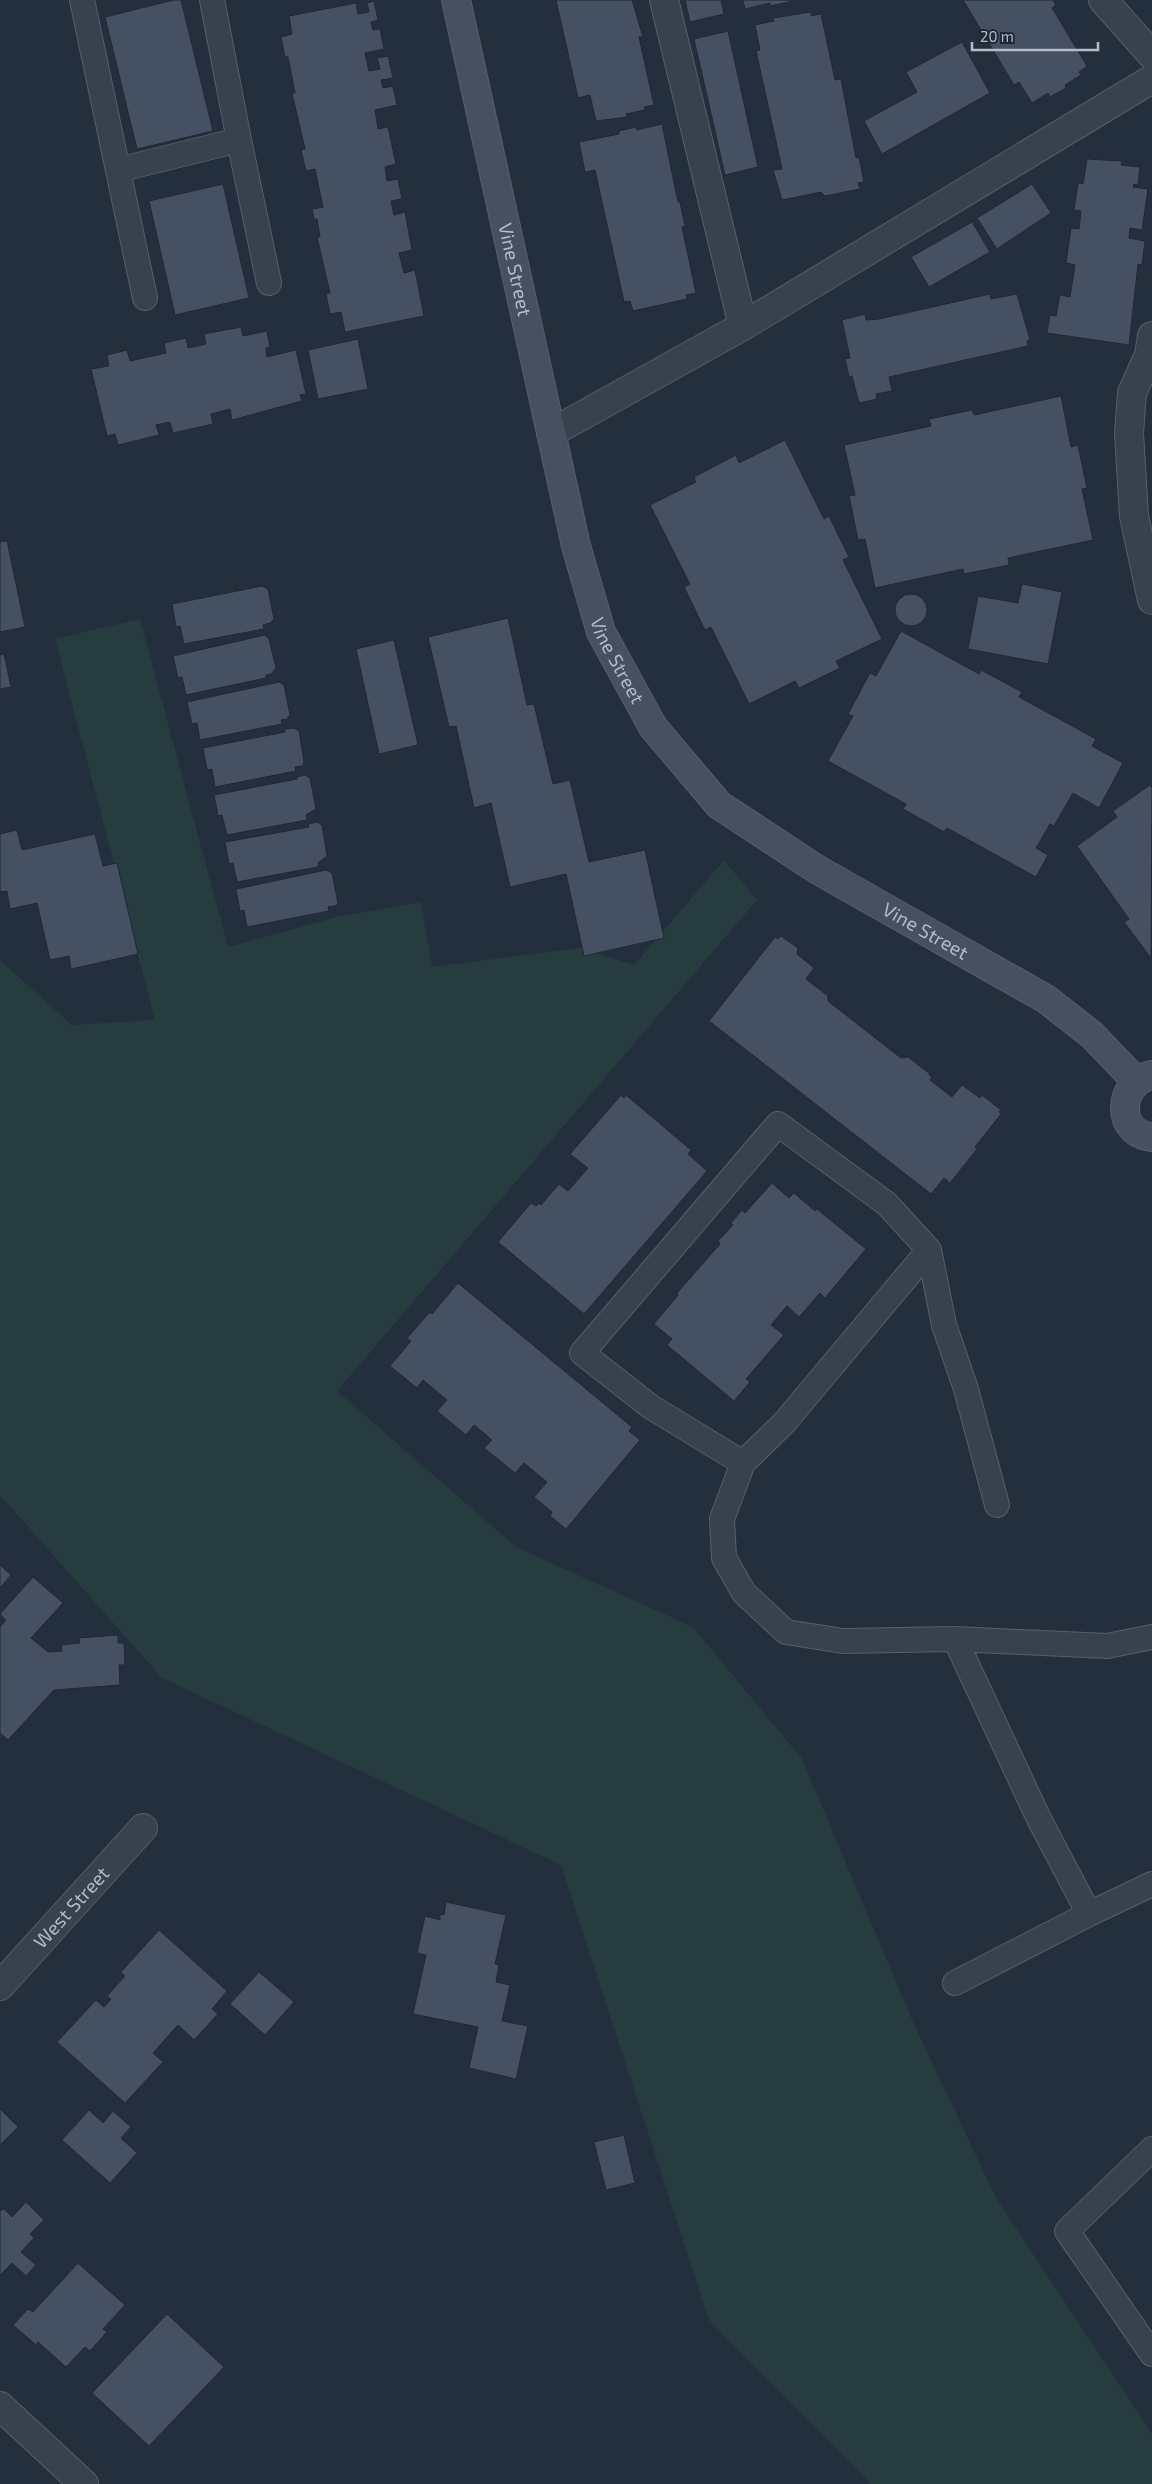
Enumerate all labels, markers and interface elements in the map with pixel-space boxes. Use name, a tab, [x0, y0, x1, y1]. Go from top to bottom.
scale bar	[972, 20, 1098, 52]
text: 20 m	[980, 27, 1014, 45]
street label: Vine Street	[494, 221, 537, 318]
street label: Vine Street	[586, 614, 650, 707]
street label: Vine Street	[879, 897, 973, 964]
street label: West Street	[28, 1862, 113, 1953]

